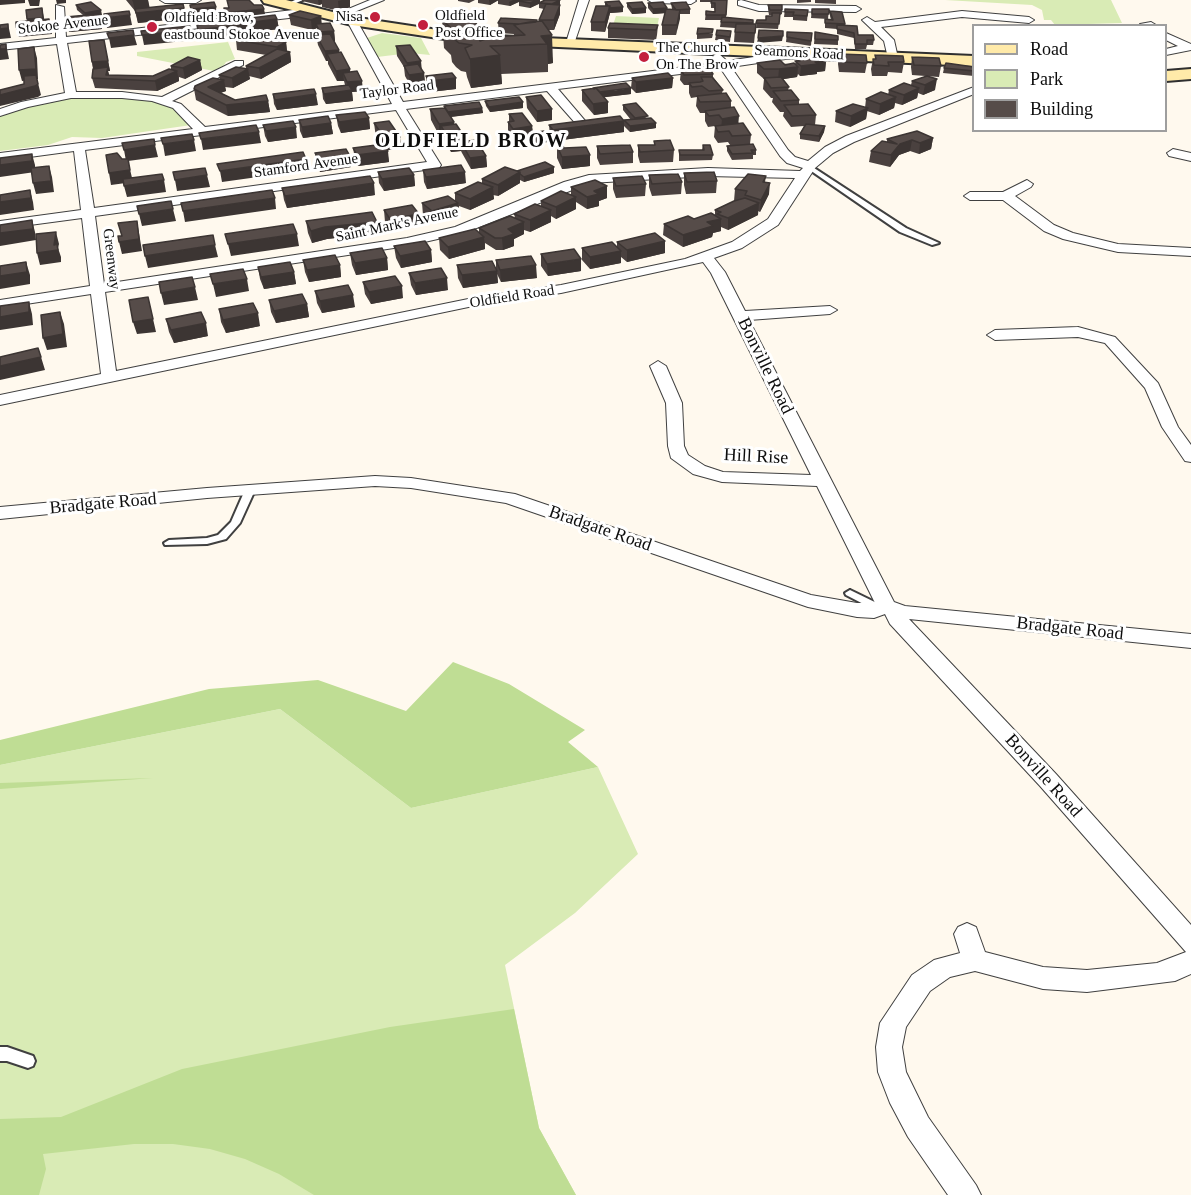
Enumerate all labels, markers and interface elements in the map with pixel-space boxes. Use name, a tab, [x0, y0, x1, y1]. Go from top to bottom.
place label: Oldfield Post Office	[435, 7, 503, 42]
place label: Nisa	[336, 8, 363, 26]
place label: Oldfield Brow, eastbound Stokoe Avenue	[164, 9, 320, 44]
marker: Nisa	[368, 10, 382, 24]
street label: Stokoe Avenue	[17, 11, 109, 39]
marker: Oldfield Post Office	[416, 18, 430, 32]
marker: Oldfield Brow, eastbound Stokoe Avenue	[145, 20, 159, 34]
legend	[972, 24, 1167, 132]
place label: The Church On The Brow	[656, 39, 738, 74]
text: Road	[1030, 39, 1068, 59]
street label: Seamons Road	[754, 42, 844, 64]
marker: The Church On The Brow	[637, 50, 651, 64]
text: Park	[1030, 69, 1063, 89]
street label: Taylor Road	[359, 77, 435, 103]
text: Building	[1030, 99, 1093, 119]
district label: OLDFIELD BROW	[375, 130, 567, 154]
street label: Stamford Avenue	[253, 150, 359, 182]
street label: Saint Mark's Avenue	[334, 203, 460, 247]
street label: Greenway	[98, 227, 124, 291]
street label: Oldfield Road	[468, 281, 556, 313]
street label: Bonville Road	[732, 314, 798, 418]
street label: Hill Rise	[723, 445, 789, 469]
street label: Bradgate Road	[49, 489, 157, 519]
street label: Bradgate Road	[546, 501, 654, 557]
street label: Bradgate Road	[1015, 613, 1125, 645]
street label: Bonville Road	[1000, 730, 1086, 822]

